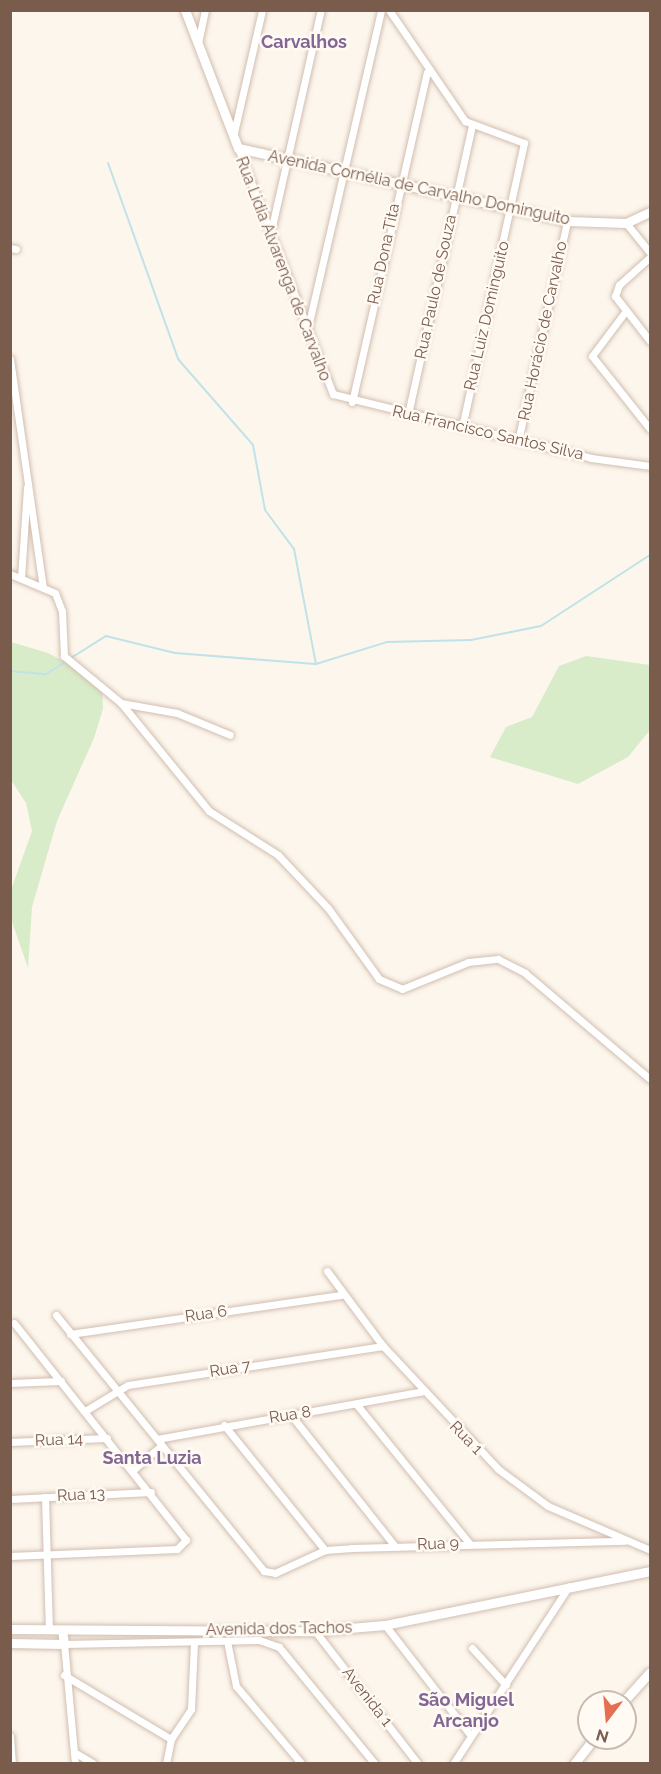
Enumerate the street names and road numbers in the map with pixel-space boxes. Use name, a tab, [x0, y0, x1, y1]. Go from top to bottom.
street label: Avenida Cornélia de Carvalho Dominguito	[266, 147, 572, 229]
street label: Rua Lidia Alvarenga de Carvalho	[231, 154, 335, 384]
street label: Rua Dona Tita	[364, 202, 404, 306]
street label: Rua Paulo de Souza	[411, 213, 461, 361]
street label: Rua Luiz Dominguito	[460, 239, 514, 393]
street label: Rua Horácio de Carvalho	[515, 240, 571, 422]
street label: Rua Francisco Santos Silva	[390, 402, 586, 464]
street label: Rua 6	[184, 1302, 228, 1326]
street label: Rua 7	[208, 1356, 252, 1382]
street label: Rua 8	[268, 1402, 312, 1428]
street label: Rua 1	[445, 1417, 487, 1459]
street label: Rua 14	[35, 1430, 83, 1450]
street label: Rua 13	[57, 1484, 105, 1506]
street label: Rua 9	[417, 1534, 459, 1554]
street label: Avenida dos Tachos	[205, 1618, 353, 1640]
street label: Avenida 1	[338, 1663, 396, 1731]

